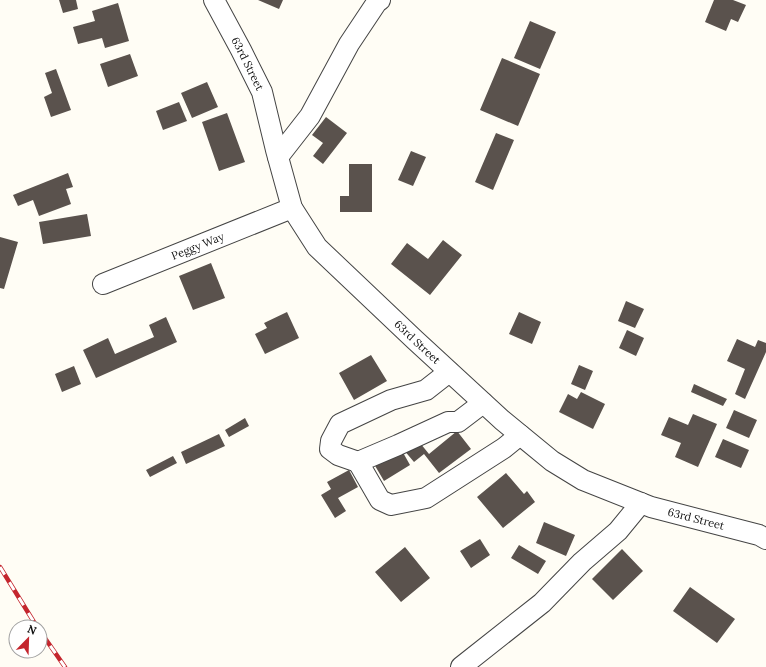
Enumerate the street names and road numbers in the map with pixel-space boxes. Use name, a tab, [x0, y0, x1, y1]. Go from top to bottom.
street label: 63rd Street	[228, 35, 267, 93]
street label: Peggy Way	[169, 229, 226, 263]
street label: 63rd Street	[391, 317, 444, 367]
street label: 63rd Street	[666, 505, 727, 533]

